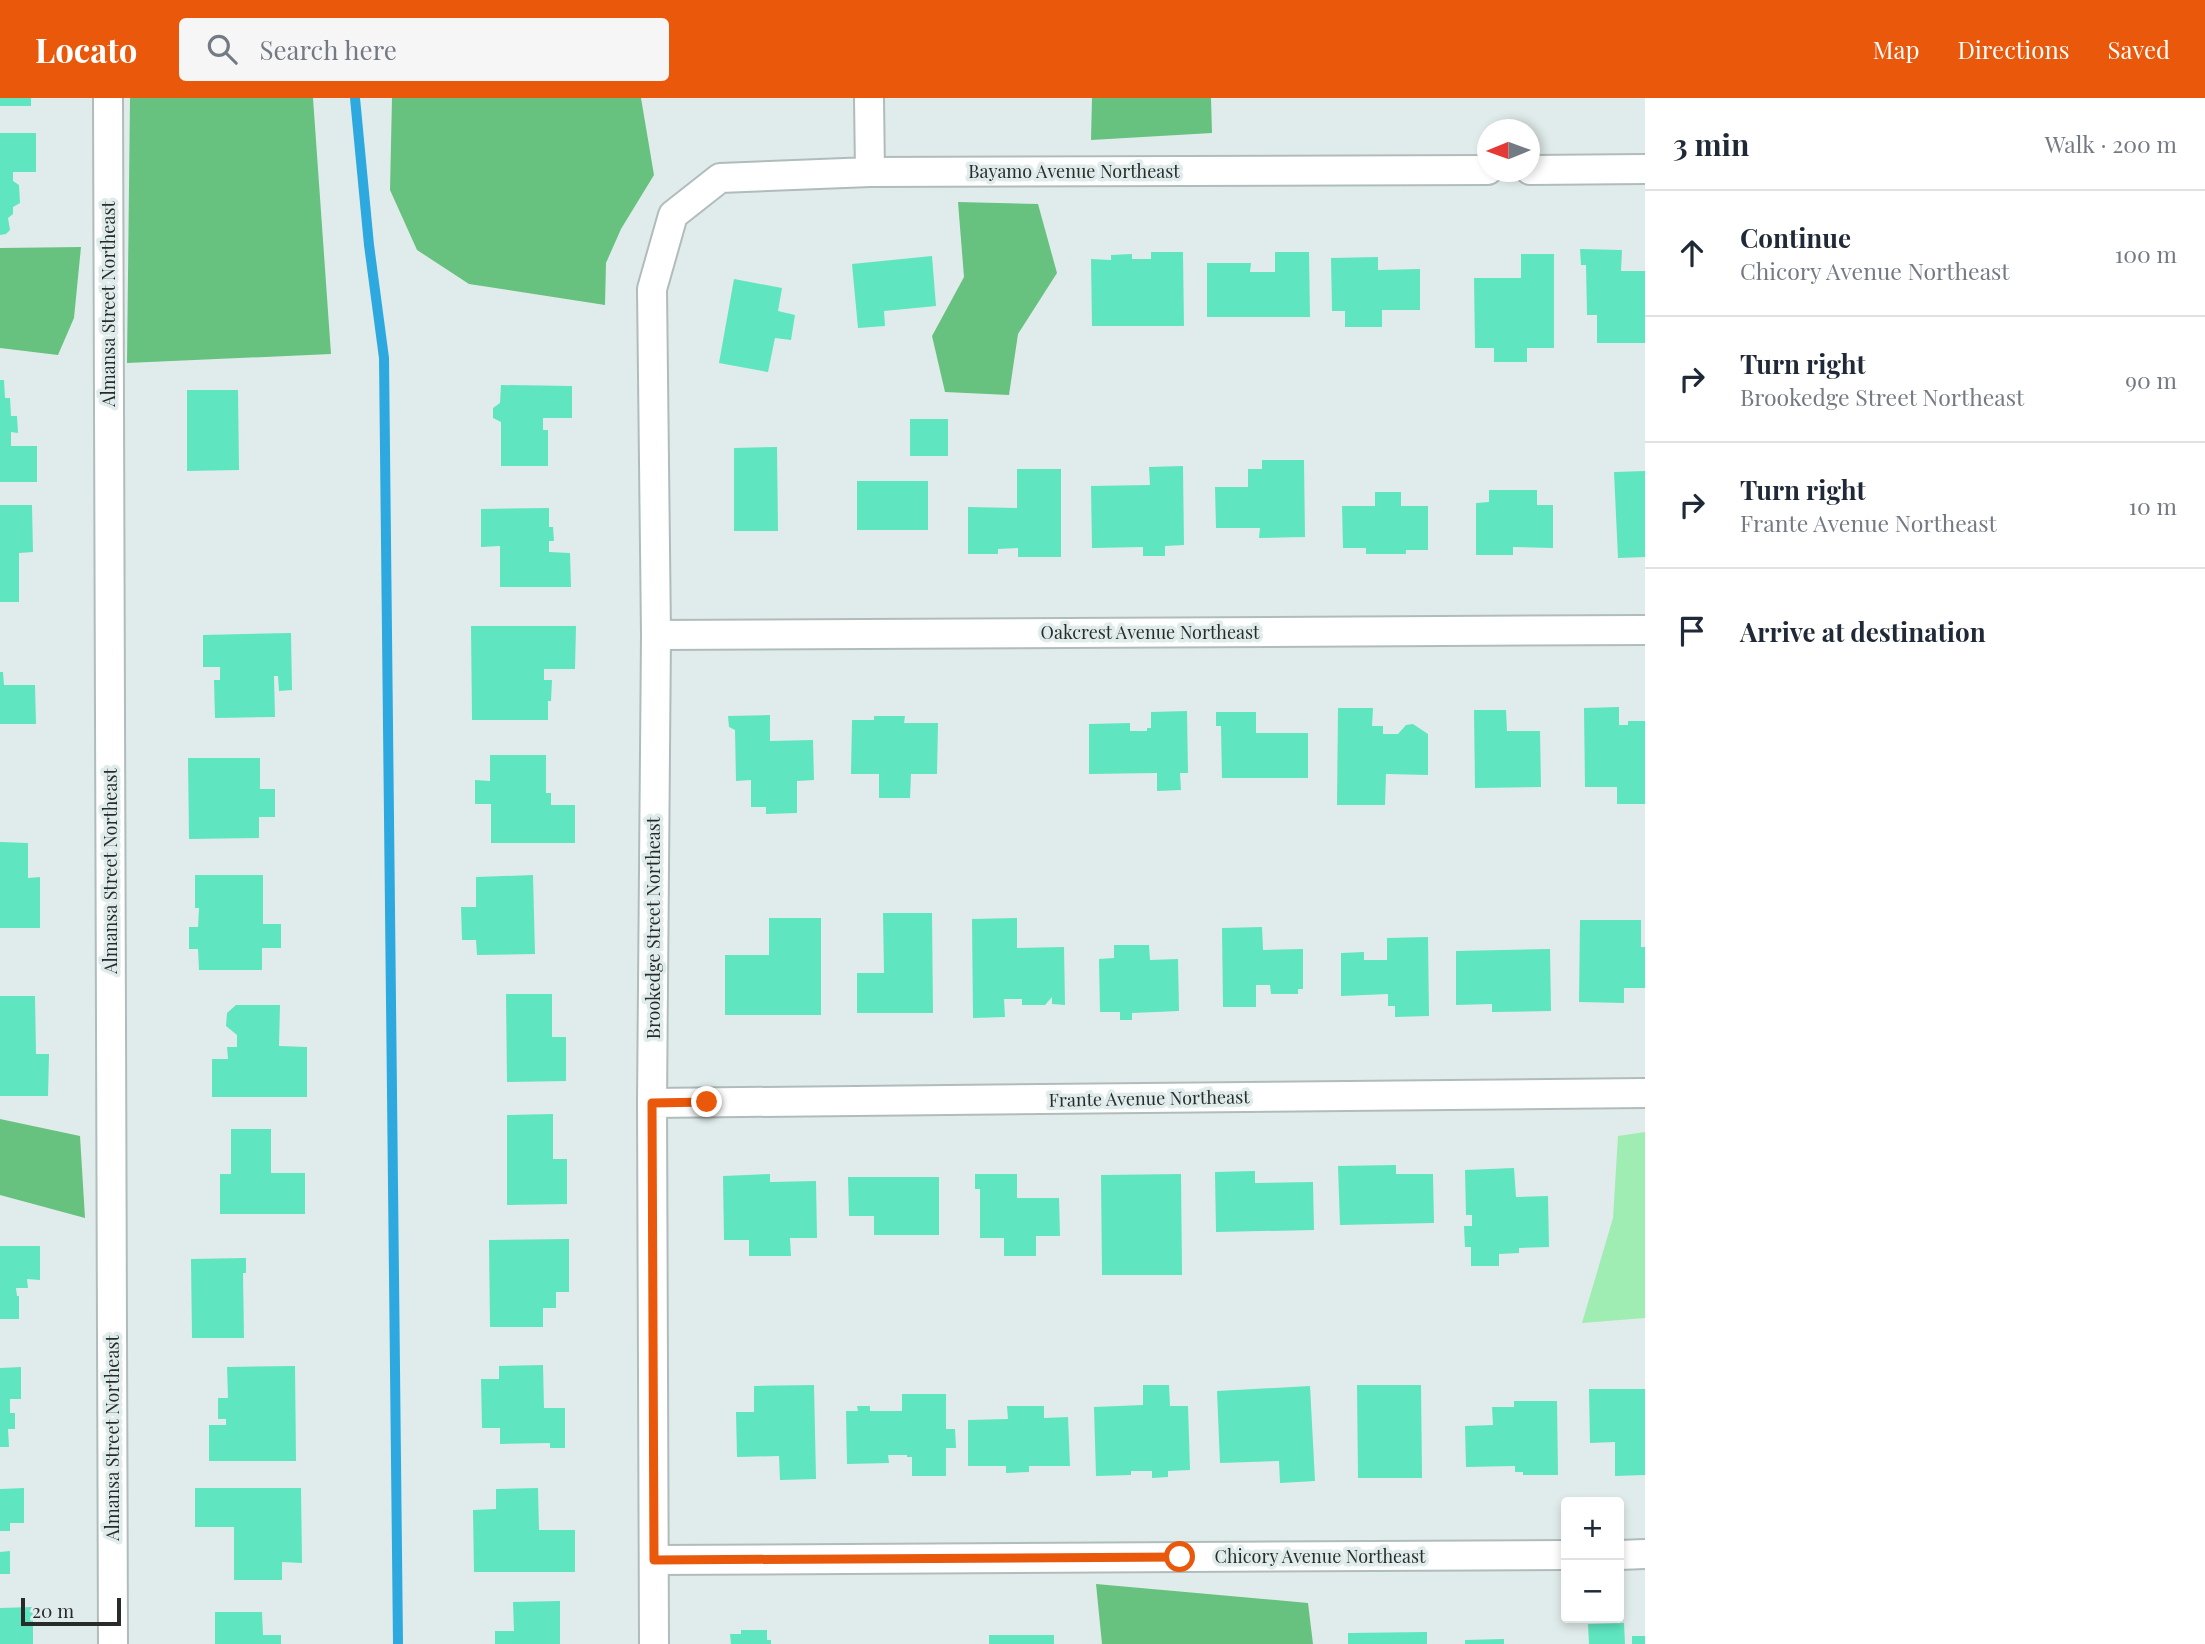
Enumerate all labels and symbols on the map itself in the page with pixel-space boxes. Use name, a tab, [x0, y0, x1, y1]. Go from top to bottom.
north arrow	[1477, 119, 1540, 182]
street label: Bayamo Avenue Northeast	[968, 159, 1180, 183]
street label: Almansa Street Northeast	[96, 201, 120, 408]
street label: Oakcrest Avenue Northeast	[1041, 620, 1260, 644]
street label: Almansa Street Northeast	[98, 768, 122, 975]
street label: Brookedge Street Northeast	[641, 816, 665, 1039]
street label: Frante Avenue Northeast	[1048, 1084, 1250, 1112]
route end	[691, 1086, 722, 1117]
street label: Almansa Street Northeast	[100, 1335, 124, 1542]
route start	[1164, 1541, 1195, 1572]
street label: Chicory Avenue Northeast	[1215, 1544, 1426, 1568]
scale bar	[21, 1595, 121, 1627]

